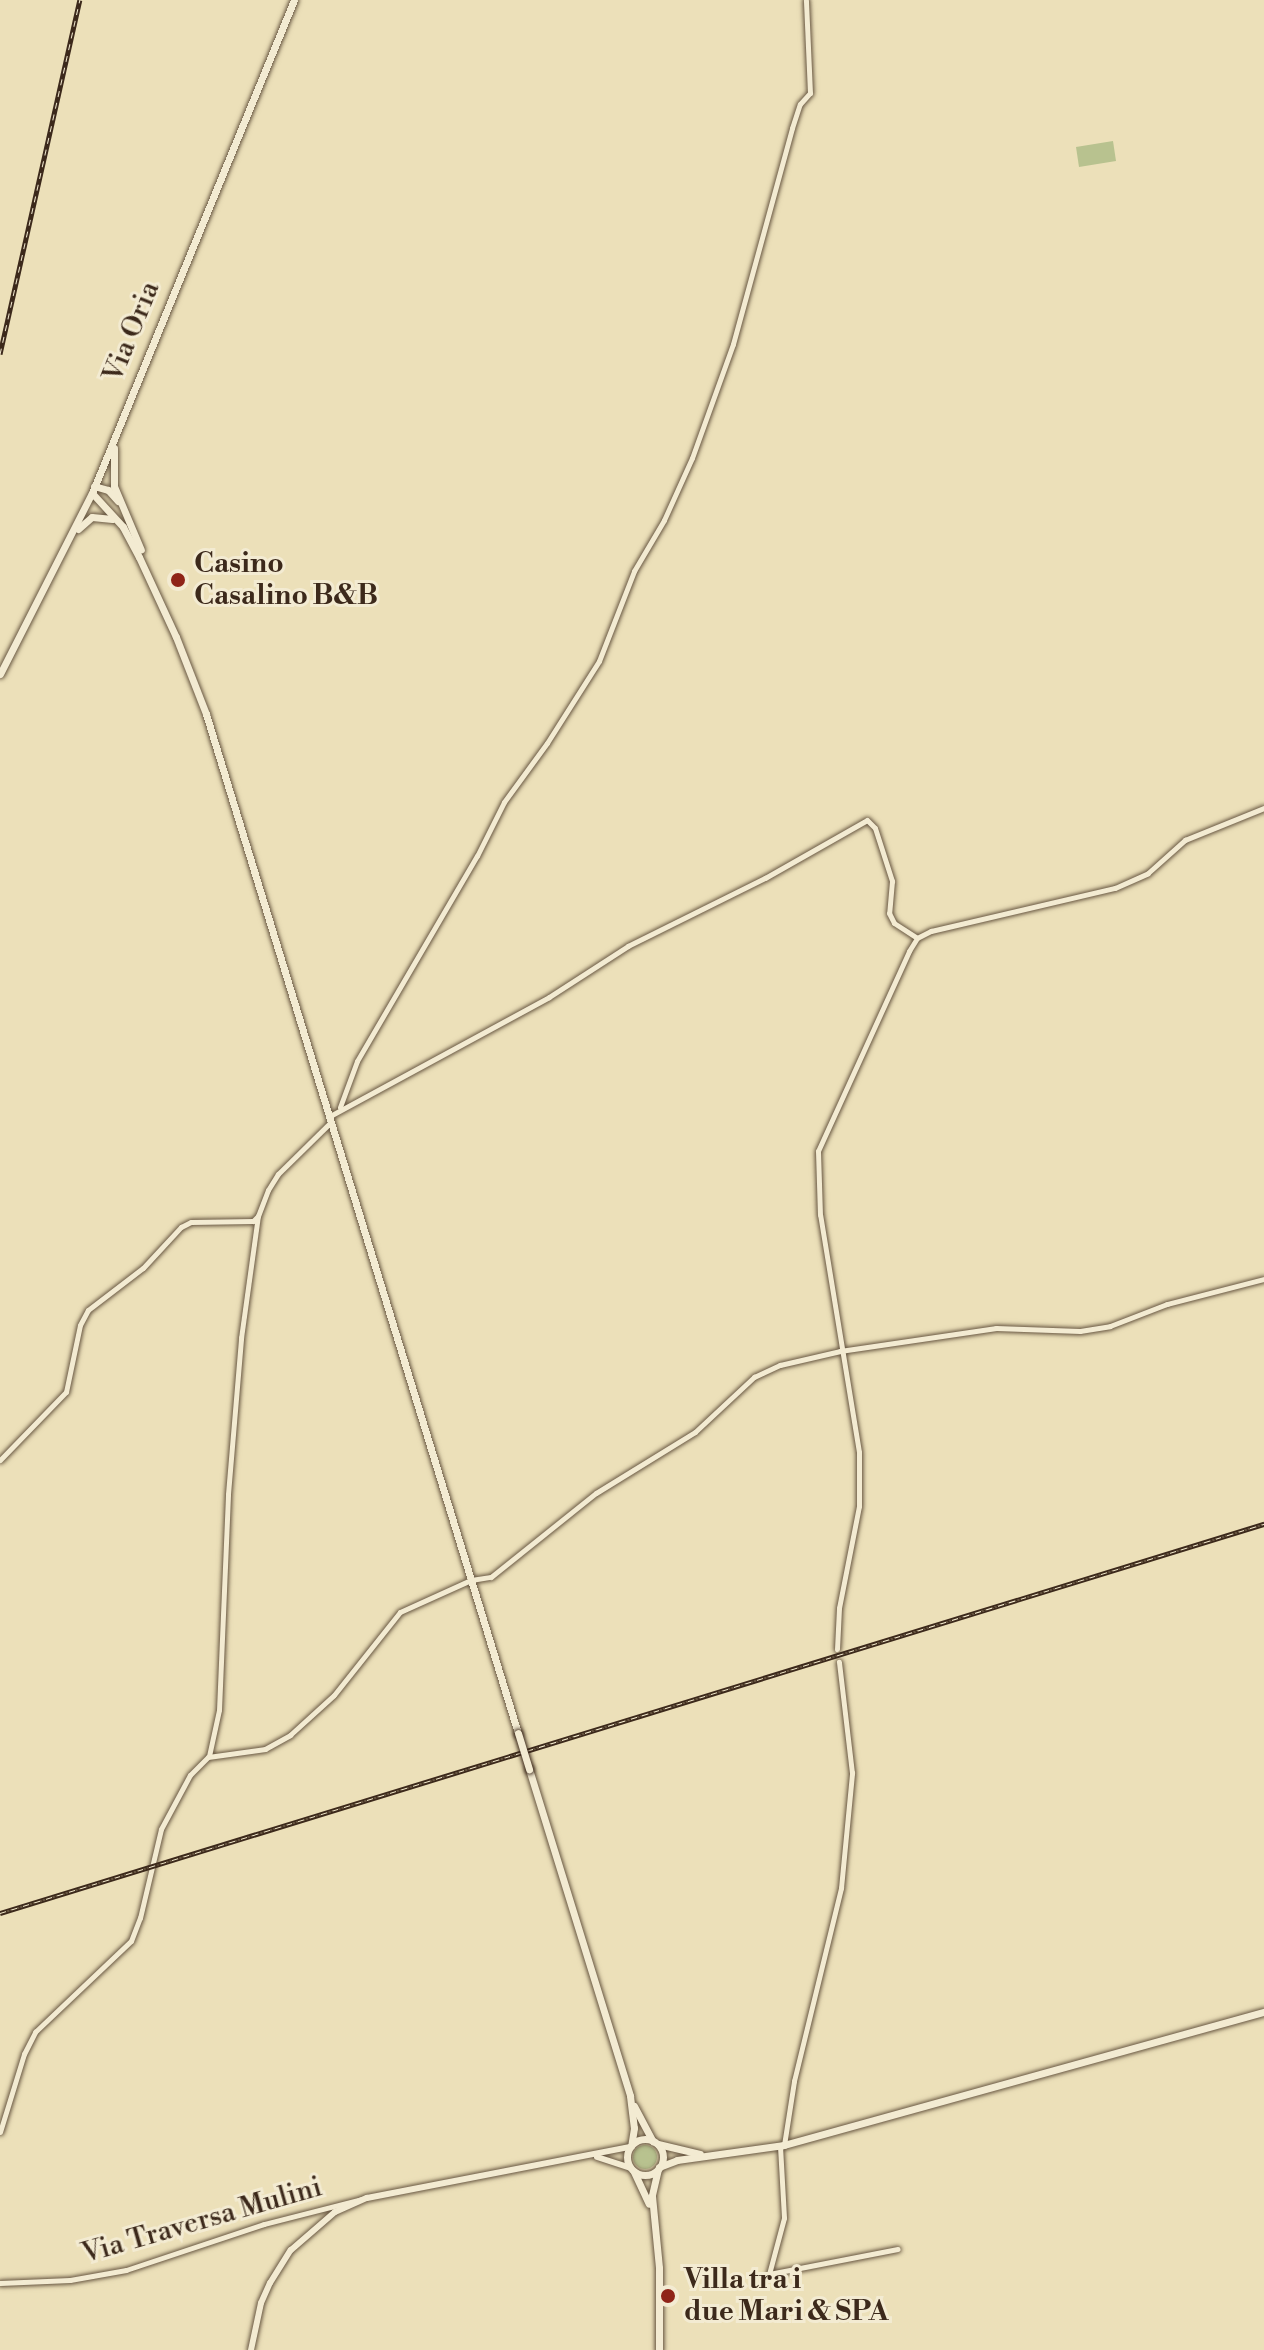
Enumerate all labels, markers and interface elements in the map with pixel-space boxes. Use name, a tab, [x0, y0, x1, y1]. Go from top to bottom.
street label: Via Oria	[97, 277, 167, 387]
place label: Casino Casalino B&B	[194, 547, 378, 613]
marker: Casino Casalino B&B	[169, 571, 187, 589]
street label: Via Traversa Mulini	[78, 2171, 326, 2271]
place label: Villa tra i due Mari & SPA	[684, 2263, 888, 2329]
marker: Villa tra i due Mari & SPA	[659, 2287, 677, 2305]

